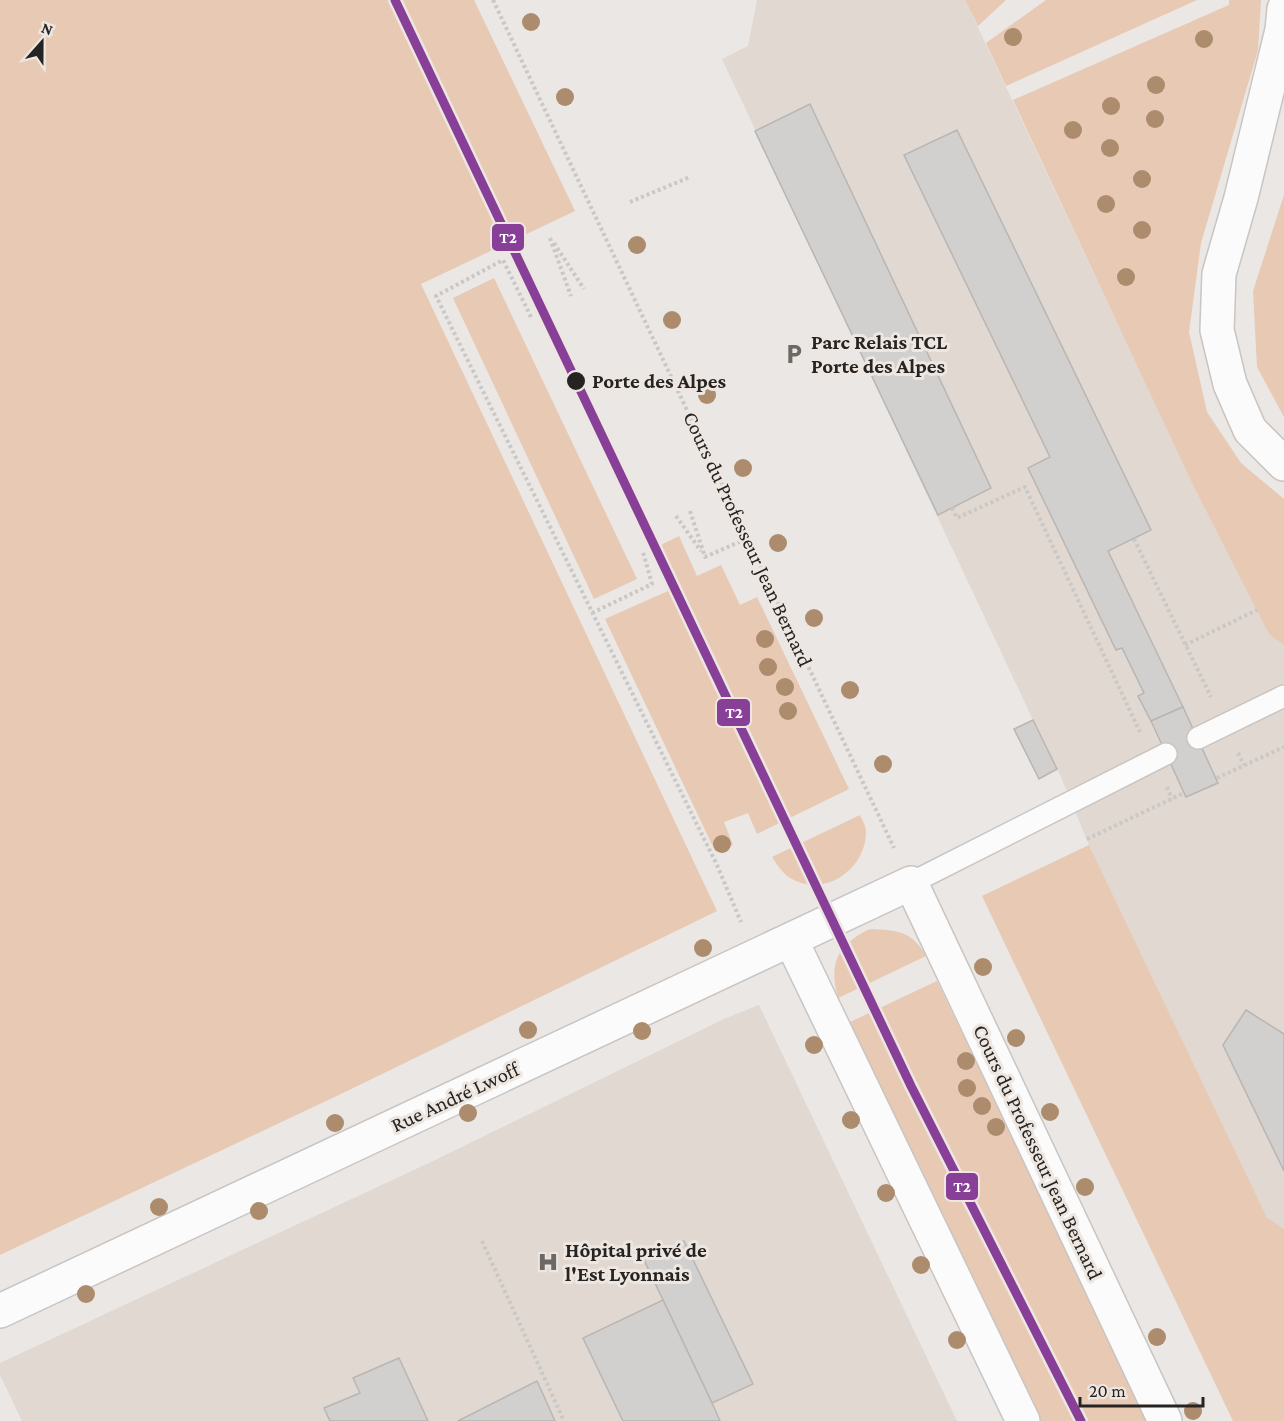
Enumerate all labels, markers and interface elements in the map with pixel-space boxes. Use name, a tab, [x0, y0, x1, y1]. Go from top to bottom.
north arrow	[12, 12, 72, 72]
text: N	[39, 19, 55, 38]
line badge: T2	[491, 223, 525, 252]
text: T2	[499, 229, 517, 246]
place label: Parc Relais TCL Porte des Alpes	[811, 330, 948, 378]
parking icon: Parc Relais TCL Porte des Alpes	[782, 342, 806, 366]
place label: Porte des Alpes	[592, 369, 726, 393]
marker: Porte des Alpes	[565, 370, 587, 392]
street label: Cours du Professeur Jean Bernard	[678, 408, 818, 670]
line badge: T2	[716, 698, 751, 727]
text: T2	[725, 704, 743, 721]
street label: Cours du Professeur Jean Bernard	[968, 1021, 1108, 1283]
street label: Rue André Lwoff	[387, 1056, 524, 1137]
line badge: T2	[945, 1172, 979, 1201]
text: T2	[953, 1178, 971, 1195]
place label: Hôpital privé de l'Est Lyonnais	[565, 1238, 707, 1286]
hospital icon: Hôpital privé de l'Est Lyonnais	[536, 1250, 560, 1274]
scale bar	[1080, 1370, 1203, 1408]
text: 20 m	[1089, 1381, 1126, 1401]

